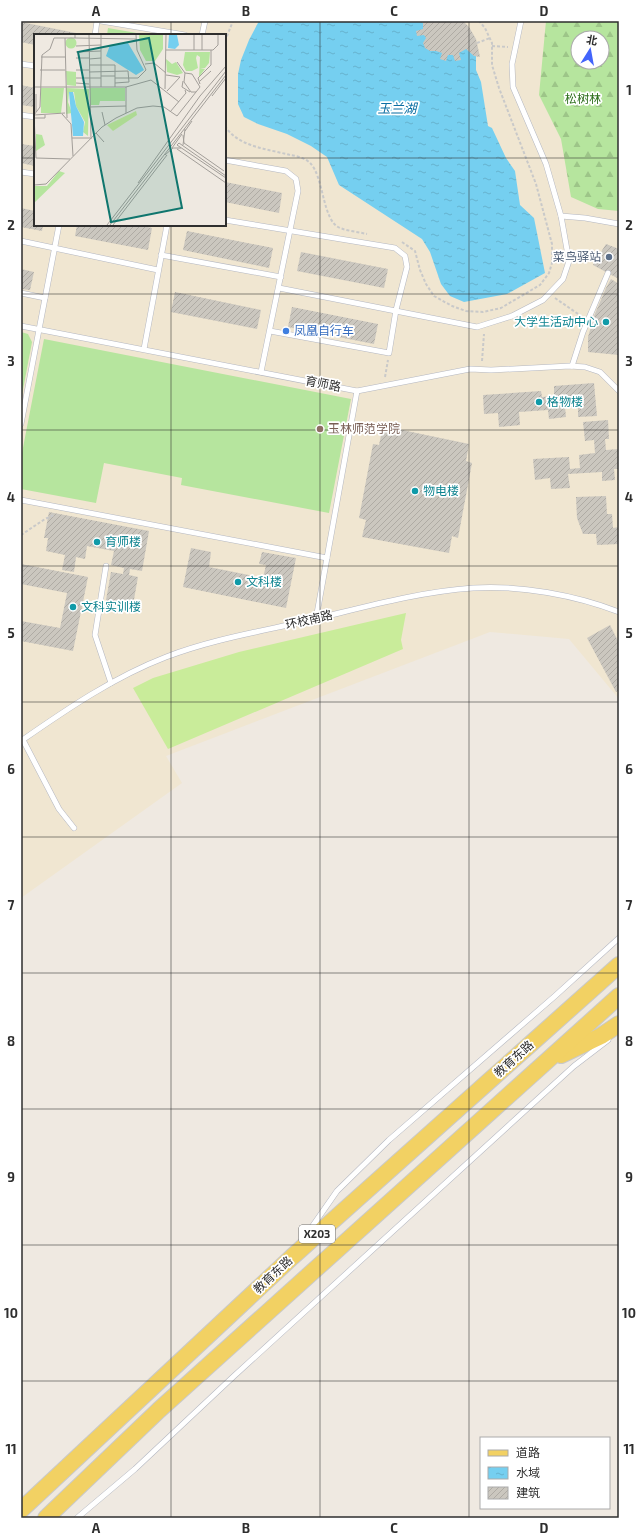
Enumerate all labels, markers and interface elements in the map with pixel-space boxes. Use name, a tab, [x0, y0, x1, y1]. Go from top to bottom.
text: A	[92, 3, 101, 19]
text: B	[242, 3, 250, 19]
text: C	[390, 3, 398, 19]
text: D	[540, 3, 549, 19]
north arrow	[570, 30, 610, 70]
text: 北	[585, 32, 599, 47]
inset map	[34, 34, 226, 226]
text: 1	[8, 82, 14, 98]
text: 1	[626, 82, 632, 98]
park label: 松树林	[565, 91, 601, 105]
water label: 玉兰湖	[377, 100, 418, 116]
text: 2	[7, 217, 15, 233]
text: 2	[625, 217, 633, 233]
place label: 菜鸟驿站	[553, 249, 601, 263]
marker: 菜鸟驿站	[604, 252, 614, 262]
place label: 大学生活动中心	[514, 314, 598, 328]
marker: 大学生活动中心	[601, 317, 611, 327]
place label: 凤凰自行车	[294, 323, 354, 337]
marker: 凤凰自行车	[281, 326, 291, 336]
text: 3	[7, 353, 15, 369]
text: 3	[625, 353, 633, 369]
street label: 育师路	[304, 373, 342, 393]
place label: 格物楼	[547, 394, 583, 408]
marker: 格物楼	[534, 397, 544, 407]
place label: 玉林师范学院	[328, 421, 400, 435]
marker: 玉林师范学院	[315, 424, 325, 434]
place label: 物电楼	[423, 483, 459, 497]
marker: 物电楼	[410, 486, 420, 496]
text: 4	[7, 489, 15, 505]
text: 4	[625, 489, 633, 505]
place label: 育师楼	[105, 534, 141, 548]
marker: 育师楼	[92, 537, 102, 547]
place label: 文科楼	[246, 574, 282, 588]
marker: 文科楼	[233, 577, 243, 587]
place label: 文科实训楼	[81, 599, 141, 613]
marker: 文科实训楼	[68, 602, 78, 612]
street label: 环校南路	[284, 607, 334, 631]
text: 5	[7, 625, 15, 641]
text: 5	[625, 625, 633, 641]
text: 6	[7, 761, 15, 777]
text: 6	[625, 761, 633, 777]
text: 7	[8, 897, 15, 913]
text: 7	[626, 897, 633, 913]
text: 8	[7, 1033, 15, 1049]
text: 8	[625, 1033, 633, 1049]
street label: 教育东路	[491, 1037, 536, 1080]
text: 9	[7, 1169, 15, 1185]
text: 9	[625, 1169, 633, 1185]
road number: X203	[299, 1225, 335, 1243]
street label: 教育东路	[250, 1253, 295, 1296]
text: 10	[4, 1305, 18, 1321]
text: 10	[622, 1305, 636, 1321]
legend	[480, 1437, 610, 1509]
text: 11	[5, 1441, 17, 1457]
text: 11	[623, 1441, 635, 1457]
text: 道路	[516, 1445, 540, 1459]
text: 水域	[516, 1465, 540, 1479]
text: 建筑	[516, 1485, 540, 1499]
text: A	[92, 1520, 101, 1536]
text: B	[242, 1520, 250, 1536]
text: C	[390, 1520, 398, 1536]
text: D	[540, 1520, 549, 1536]

